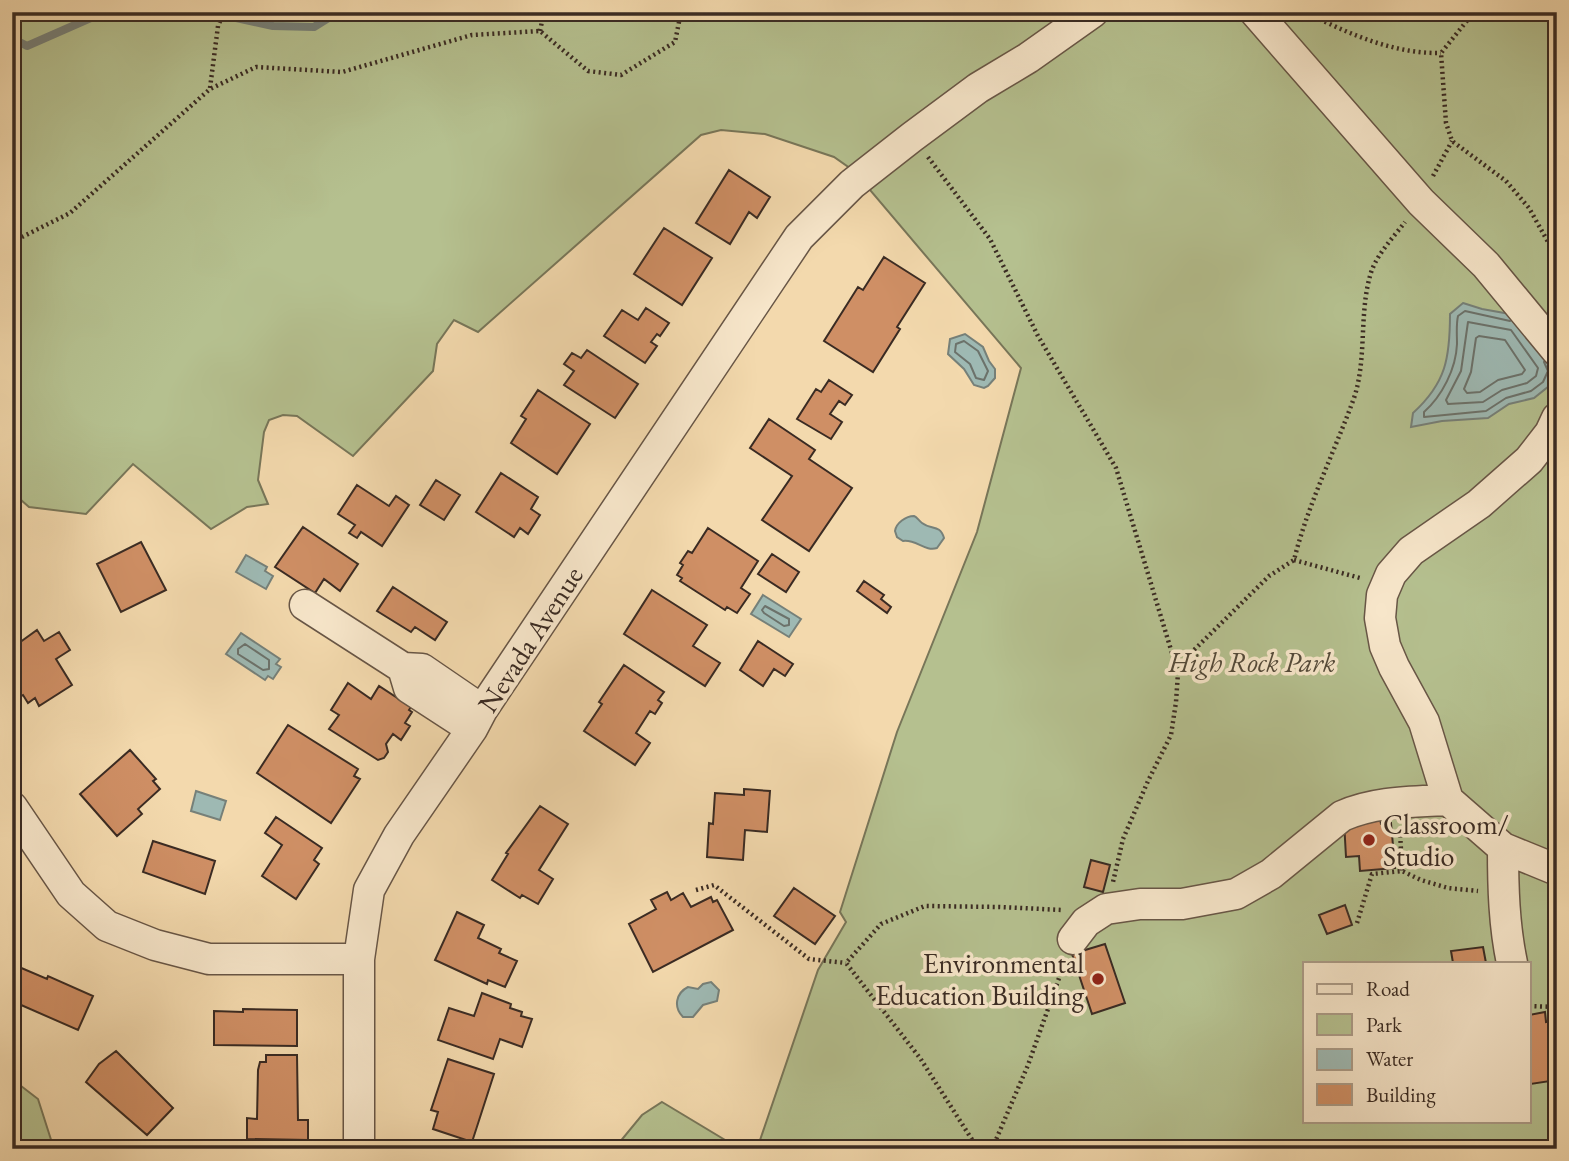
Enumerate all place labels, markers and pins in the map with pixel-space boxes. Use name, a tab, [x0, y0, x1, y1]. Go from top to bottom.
place label: Classroom/ Studio	[1383, 806, 1509, 874]
marker: Classroom/ Studio	[1361, 832, 1377, 848]
place label: Environmental Education Building	[875, 945, 1085, 1013]
marker: Environmental Education Building	[1090, 971, 1106, 987]

